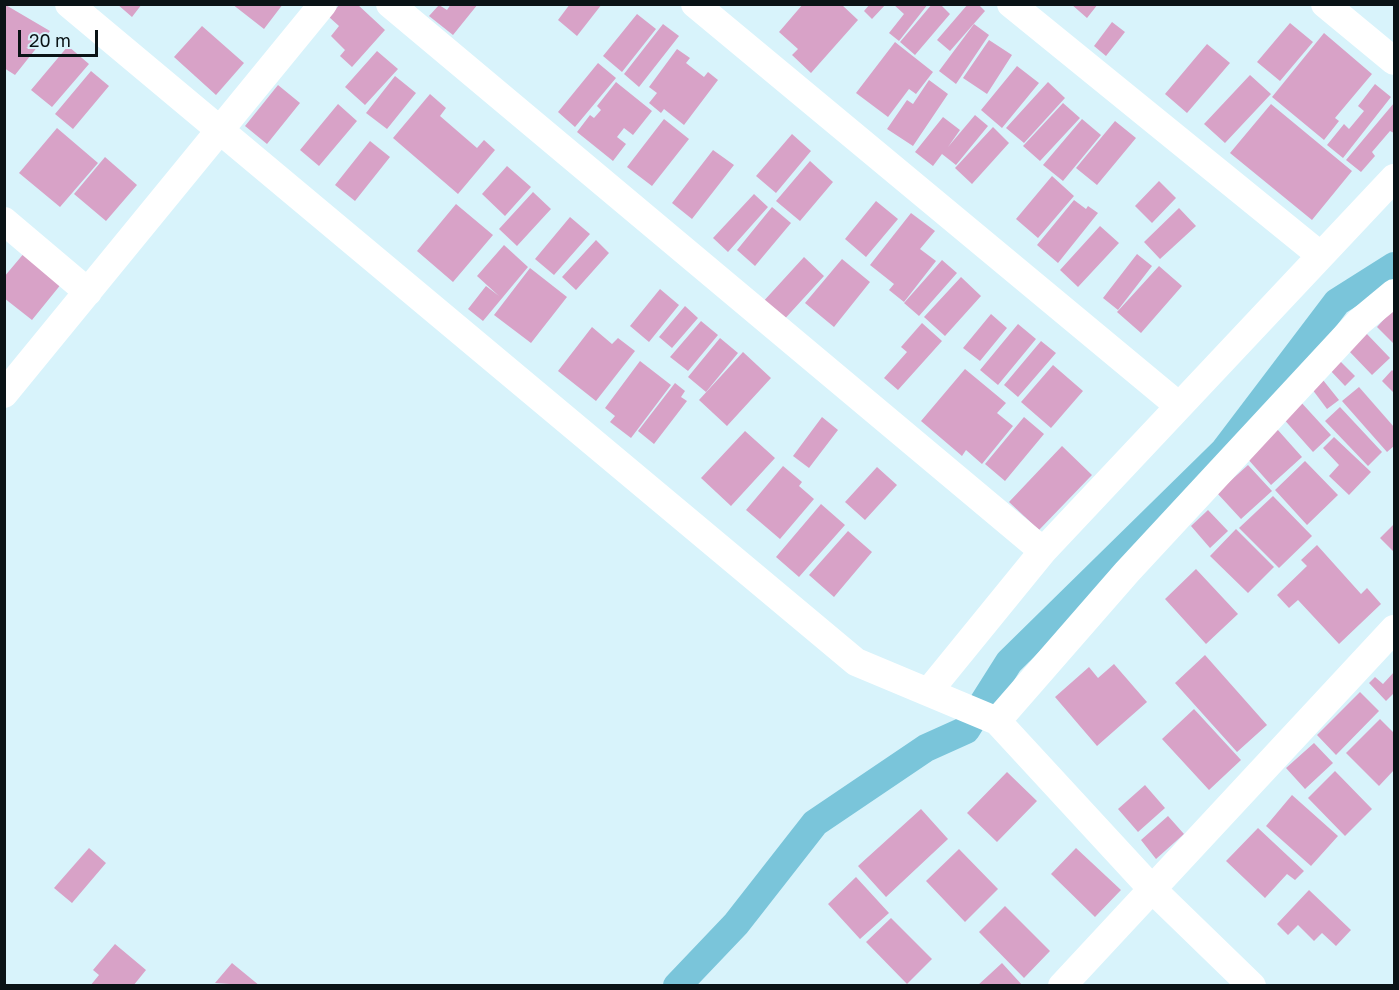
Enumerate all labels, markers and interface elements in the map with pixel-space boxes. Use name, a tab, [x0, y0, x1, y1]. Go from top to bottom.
scale bar	[21, 18, 100, 56]
text: 20 m	[29, 29, 71, 51]

